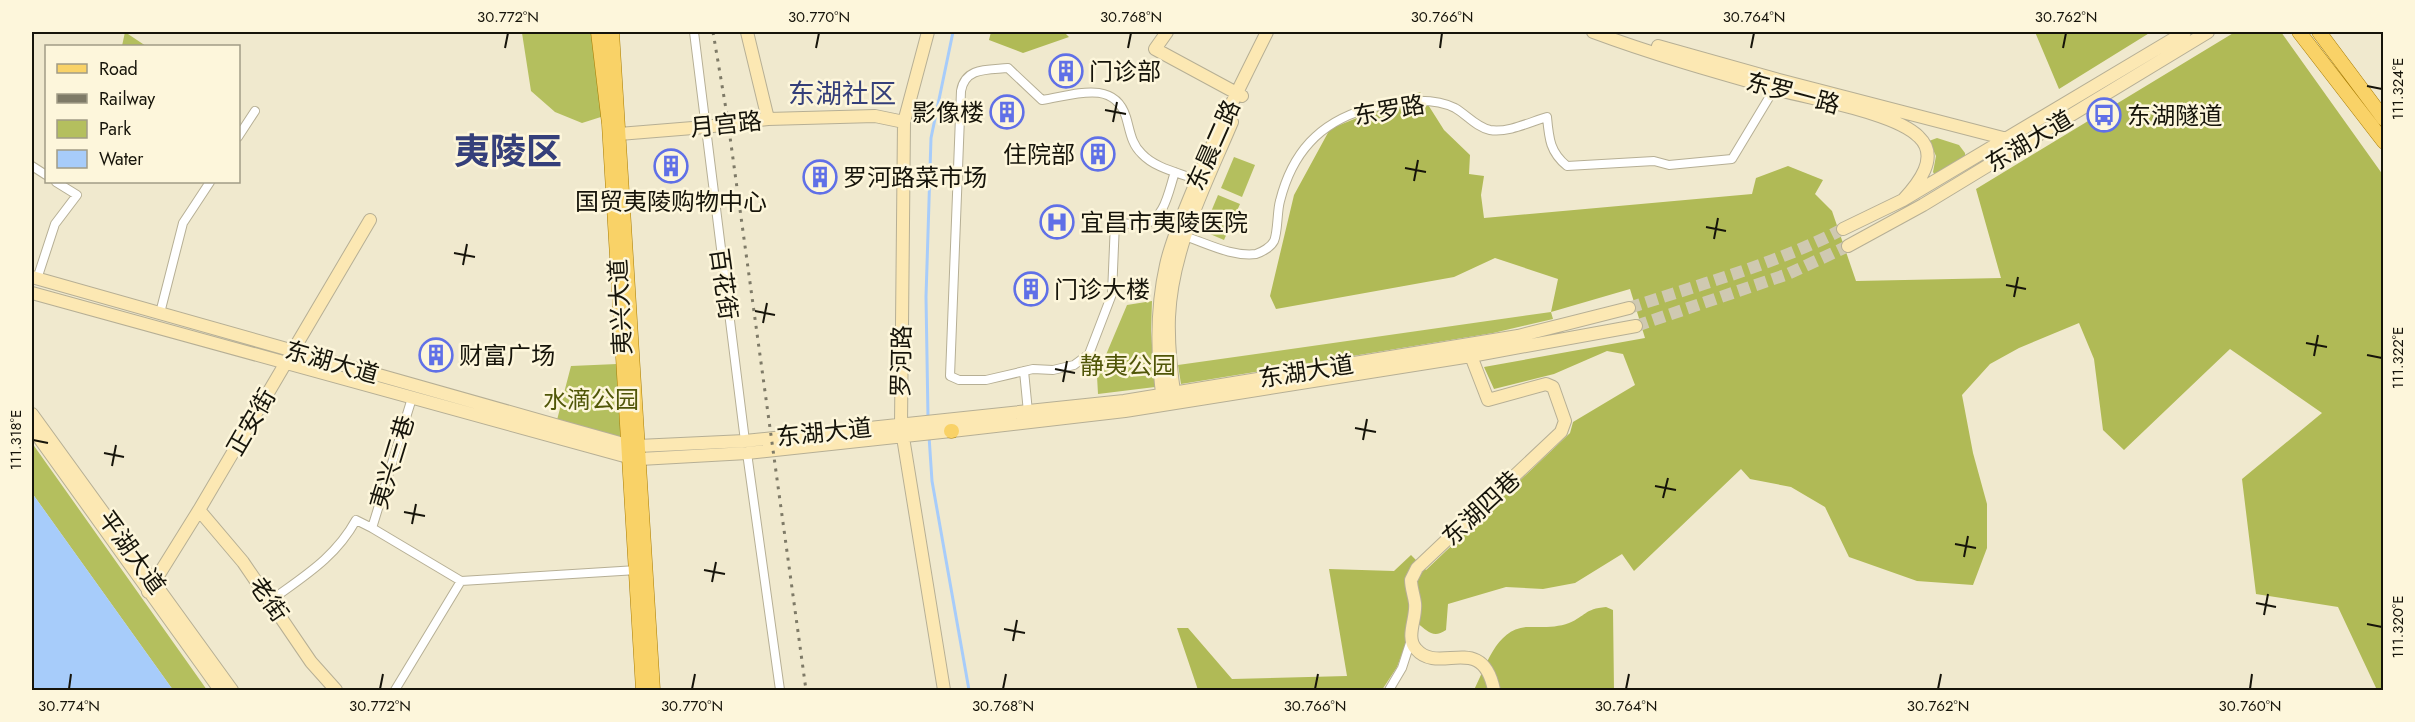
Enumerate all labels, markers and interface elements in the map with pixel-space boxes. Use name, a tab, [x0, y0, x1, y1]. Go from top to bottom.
text: 30.772°N	[477, 6, 539, 28]
text: 30.770°N	[788, 6, 850, 28]
text: 30.768°N	[1100, 6, 1162, 28]
text: 30.766°N	[1411, 6, 1473, 28]
text: 30.764°N	[1723, 6, 1785, 28]
text: 30.762°N	[2035, 6, 2097, 28]
legend	[45, 45, 240, 183]
building icon: 门诊部	[1048, 53, 1084, 89]
place label: 门诊部	[1089, 54, 1161, 89]
text: Road	[99, 56, 138, 82]
text: 111.324°E	[2387, 58, 2409, 120]
street label: 东罗一路	[1742, 64, 1844, 122]
district label: 东湖社区	[788, 74, 896, 113]
text: Railway	[99, 86, 155, 112]
street label: 东罗路	[1351, 87, 1427, 133]
building icon: 影像楼	[989, 94, 1025, 130]
street label: 东晨二路	[1177, 94, 1249, 196]
place label: 影像楼	[912, 95, 984, 130]
bus stop icon: 东湖隧道	[2086, 97, 2122, 133]
place label: 东湖隧道	[2127, 98, 2223, 133]
street label: 东湖大道	[1979, 101, 2079, 181]
street label: 月宫路	[688, 103, 764, 145]
text: Park	[99, 116, 131, 142]
district label: 夷陵区	[454, 125, 562, 177]
building icon: 住院部	[1080, 136, 1116, 172]
place label: 住院部	[1003, 137, 1075, 172]
text: Water	[99, 146, 144, 172]
building icon: 国贸夷陵购物中心	[653, 148, 689, 184]
building icon: 罗河路菜市场	[802, 159, 838, 195]
place label: 罗河路菜市场	[843, 160, 987, 195]
place label: 国贸夷陵购物中心	[575, 184, 767, 219]
hospital icon: 宜昌市夷陵医院	[1039, 204, 1075, 240]
place label: 宜昌市夷陵医院	[1080, 205, 1248, 240]
street label: 百花街	[702, 246, 746, 322]
street label: 夷兴大道	[600, 258, 640, 356]
building icon: 门诊大楼	[1013, 271, 1049, 307]
place label: 门诊大楼	[1054, 272, 1150, 307]
street label: 罗河路	[883, 325, 919, 397]
text: 111.322°E	[2387, 327, 2409, 389]
street label: 东湖大道	[281, 332, 383, 392]
building icon: 财富广场	[418, 337, 454, 373]
place label: 财富广场	[459, 338, 555, 373]
street label: 东湖大道	[1256, 346, 1356, 396]
park label: 静夷公园	[1080, 348, 1176, 383]
street label: 正安街	[218, 382, 284, 462]
park label: 水滴公园	[543, 382, 639, 417]
text: 111.318°E	[5, 410, 27, 470]
street label: 东湖大道	[774, 410, 874, 454]
street label: 夷兴三巷	[361, 411, 423, 513]
street label: 东湖四巷	[1434, 462, 1528, 554]
street label: 平湖大道	[90, 503, 174, 601]
street label: 老街	[241, 569, 297, 629]
text: 111.320°E	[2387, 596, 2409, 658]
text: 30.774°N	[38, 695, 100, 717]
text: 30.772°N	[349, 695, 411, 717]
text: 30.770°N	[661, 695, 723, 717]
text: 30.768°N	[972, 695, 1034, 717]
text: 30.766°N	[1284, 695, 1346, 717]
text: 30.764°N	[1595, 695, 1657, 717]
text: 30.762°N	[1907, 695, 1969, 717]
text: 30.760°N	[2218, 695, 2282, 717]

